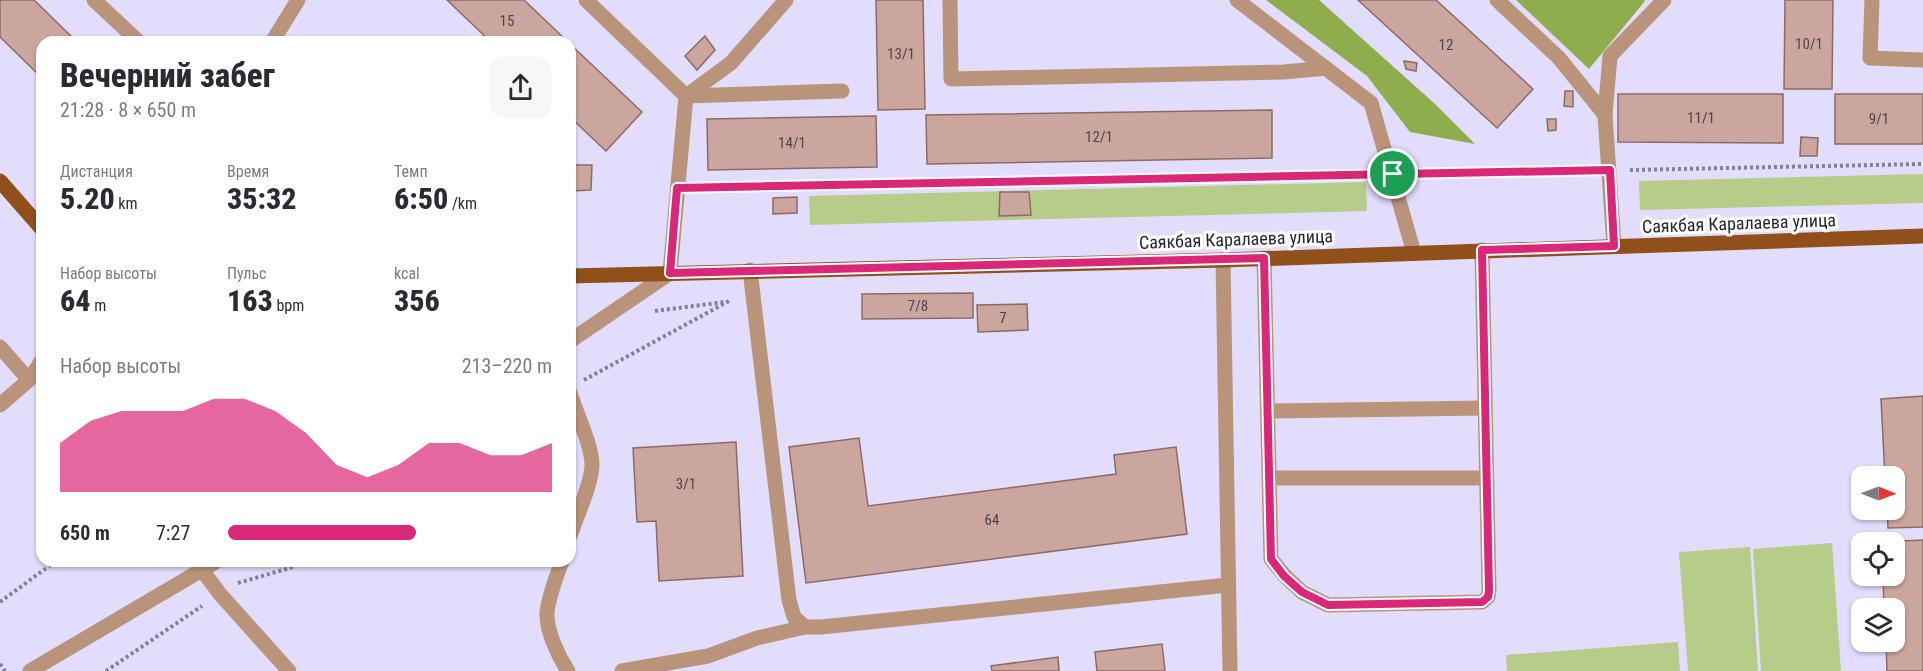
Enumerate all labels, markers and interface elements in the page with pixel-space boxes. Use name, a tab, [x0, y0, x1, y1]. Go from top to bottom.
house number: 15	[500, 12, 514, 30]
house number: 10/1	[1795, 35, 1823, 53]
house number: 12	[1439, 36, 1453, 54]
house number: 13/1	[887, 45, 915, 63]
text: Вечерний забег	[60, 56, 275, 95]
button: share	[489, 56, 552, 119]
text: 21:28 · 8 × 650 m	[60, 98, 196, 122]
house number: 11/1	[1687, 109, 1715, 127]
house number: 9/1	[1869, 110, 1889, 128]
house number: 12/1	[1085, 128, 1113, 146]
house number: 14/1	[778, 134, 806, 152]
pin	[1367, 148, 1418, 199]
icon: arrive	[1376, 157, 1409, 190]
text: Дистанция	[60, 162, 133, 181]
text: Время	[227, 162, 269, 181]
text: Темп	[394, 162, 428, 181]
text: 5.20	[60, 181, 115, 216]
text: 35:32	[227, 181, 296, 216]
text: 6:50	[394, 181, 448, 216]
text: km	[115, 194, 138, 213]
text: /km	[448, 194, 477, 213]
street label: Саякбая Каралаева улица	[1642, 209, 1836, 237]
street label: Саякбая Каралаева улица	[1139, 225, 1333, 253]
text: Набор высоты	[60, 264, 157, 283]
text: Пульс	[227, 264, 266, 283]
text: kcal	[394, 264, 420, 283]
text: 64	[60, 283, 91, 318]
text: 163	[227, 283, 273, 318]
text: 356	[394, 283, 440, 318]
text: m	[91, 296, 106, 315]
text: bpm	[273, 296, 304, 315]
house number: 7/8	[908, 297, 928, 315]
house number: 7	[999, 309, 1007, 327]
text: Набор высоты	[60, 354, 181, 378]
text: 213–220 m	[462, 354, 552, 378]
north arrow	[1851, 466, 1905, 520]
map controls	[1851, 466, 1905, 652]
house number: 3/1	[676, 475, 696, 493]
house number: 64	[985, 511, 999, 529]
text: 650 m	[60, 521, 110, 545]
text: 7:27	[156, 521, 190, 545]
button: locate	[1851, 532, 1905, 586]
button: layers	[1851, 598, 1905, 652]

